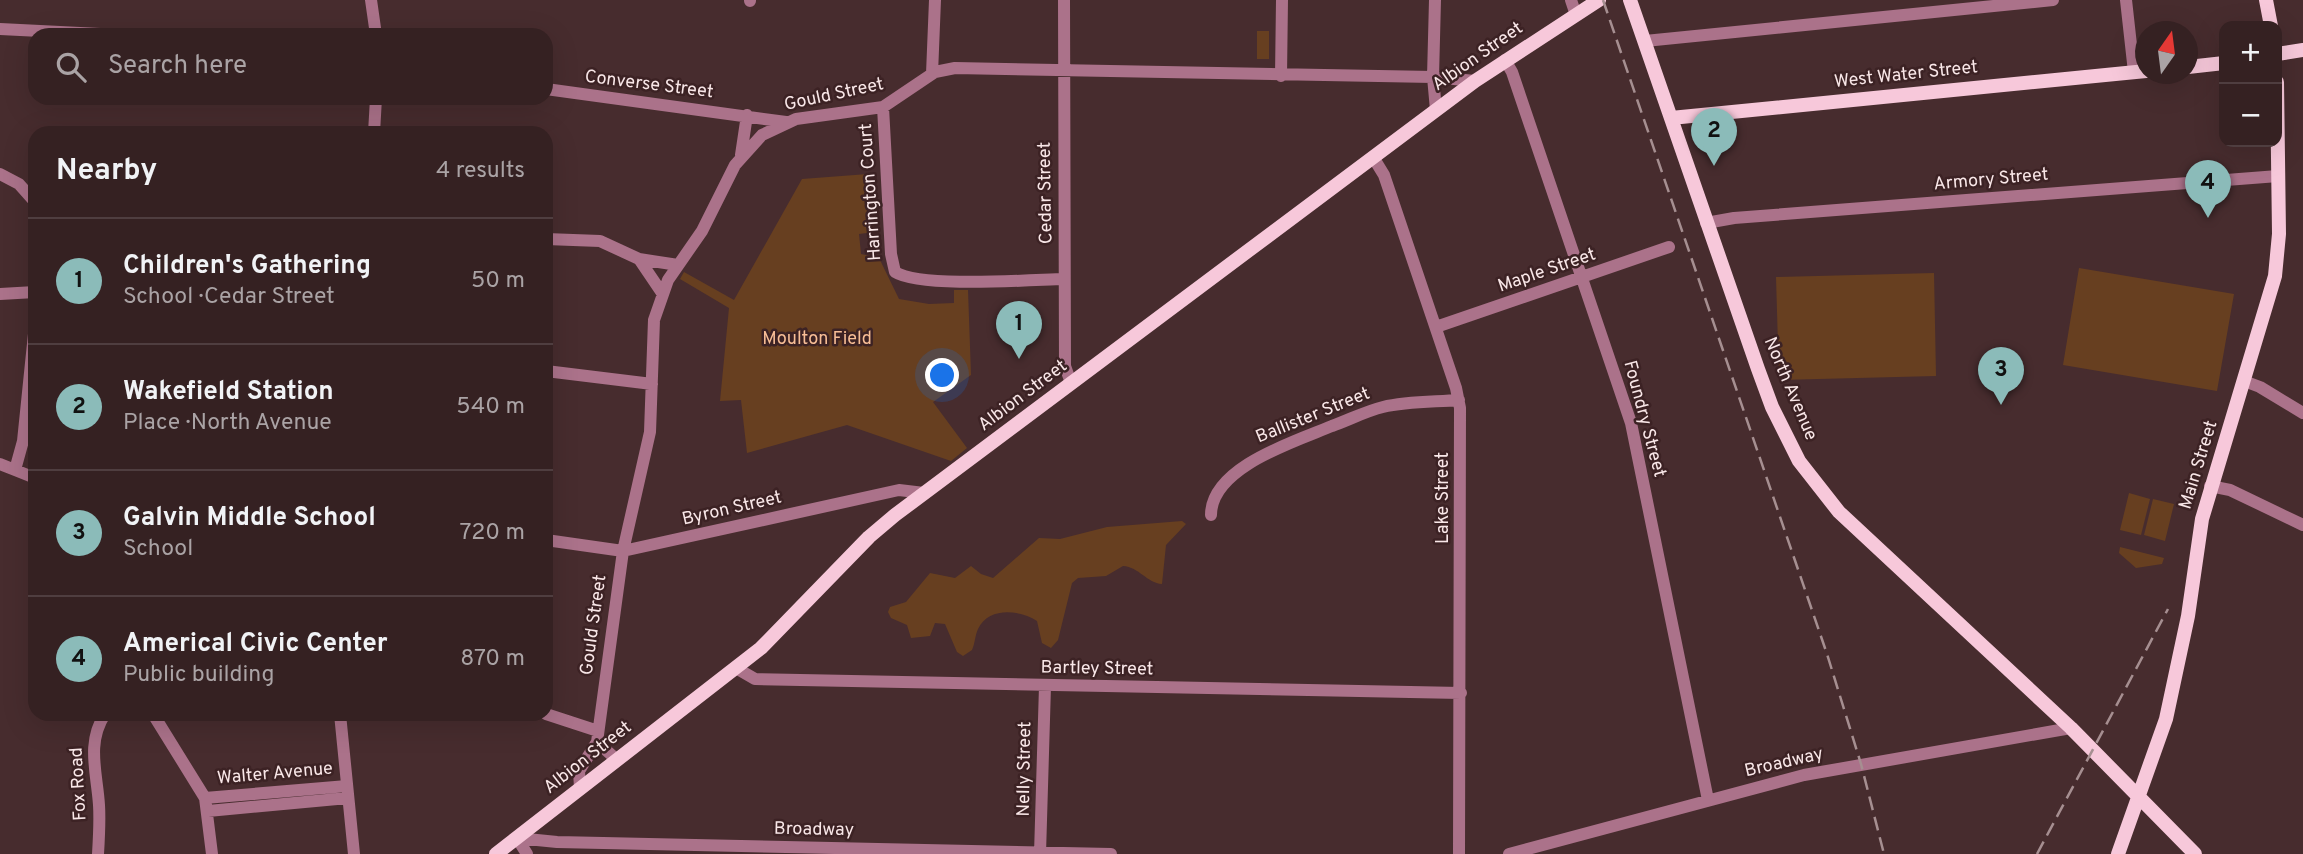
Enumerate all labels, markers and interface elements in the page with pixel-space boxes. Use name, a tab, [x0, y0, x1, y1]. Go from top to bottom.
street label: Albion Street	[1428, 17, 1528, 97]
north arrow	[2135, 21, 2198, 84]
map controls	[2219, 21, 2282, 147]
button: +	[2219, 21, 2282, 84]
search box	[28, 28, 553, 105]
icon: search	[52, 48, 90, 86]
text: Search here	[108, 50, 247, 83]
street label: West Water Street	[1833, 56, 1979, 94]
street label: Converse Street	[583, 66, 715, 104]
street label: Gould Street	[782, 73, 886, 117]
button: −	[2219, 84, 2282, 147]
pin: 2	[1691, 108, 1737, 166]
street label: Harrington Court	[855, 122, 887, 262]
street label: Cedar Street	[1034, 142, 1058, 244]
text: Nearby	[56, 153, 157, 190]
text: 4 results	[436, 157, 525, 186]
pin: 4	[2185, 160, 2231, 218]
street label: Armory Street	[1933, 164, 2049, 196]
street label: Maple Street	[1495, 244, 1599, 298]
text: Children's Gathering	[123, 250, 371, 283]
text: 1	[74, 267, 84, 296]
text: 50 m	[471, 267, 525, 296]
text: School · Cedar Street	[123, 283, 335, 312]
pin: 1	[996, 301, 1042, 359]
park label: Moulton Field	[762, 328, 872, 351]
street label: North Avenue	[1758, 334, 1822, 444]
pin: 3	[1978, 347, 2024, 405]
street label: Albion Street	[974, 355, 1072, 437]
your location	[925, 358, 959, 392]
street label: Foundry Street	[1617, 358, 1671, 480]
text: Wakefield Station	[123, 376, 334, 409]
street label: Ballister Street	[1253, 383, 1373, 449]
text: 2	[72, 393, 86, 422]
text: 540 m	[456, 393, 525, 422]
text: Place · North Avenue	[123, 409, 332, 438]
street label: Main Street	[2175, 418, 2223, 512]
street label: Lake Street	[1432, 452, 1455, 544]
street label: Byron Street	[680, 486, 784, 532]
text: Galvin Middle School	[123, 502, 376, 535]
text: 3	[72, 519, 86, 548]
text: 720 m	[460, 519, 525, 548]
text: School	[123, 535, 193, 564]
street label: Gould Street	[576, 573, 612, 677]
text: Americal Civic Center	[123, 628, 388, 661]
text: 4	[72, 645, 86, 674]
text: 870 m	[460, 645, 525, 674]
street label: Bartley Street	[1040, 657, 1154, 681]
text: Public building	[123, 661, 275, 690]
street label: Albion Street	[539, 716, 637, 800]
street label: Nelly Street	[1013, 721, 1037, 817]
street label: Broadway	[1742, 743, 1826, 783]
street label: Fox Road	[66, 747, 92, 821]
street label: Walter Avenue	[216, 757, 334, 791]
street label: Broadway	[774, 818, 854, 842]

